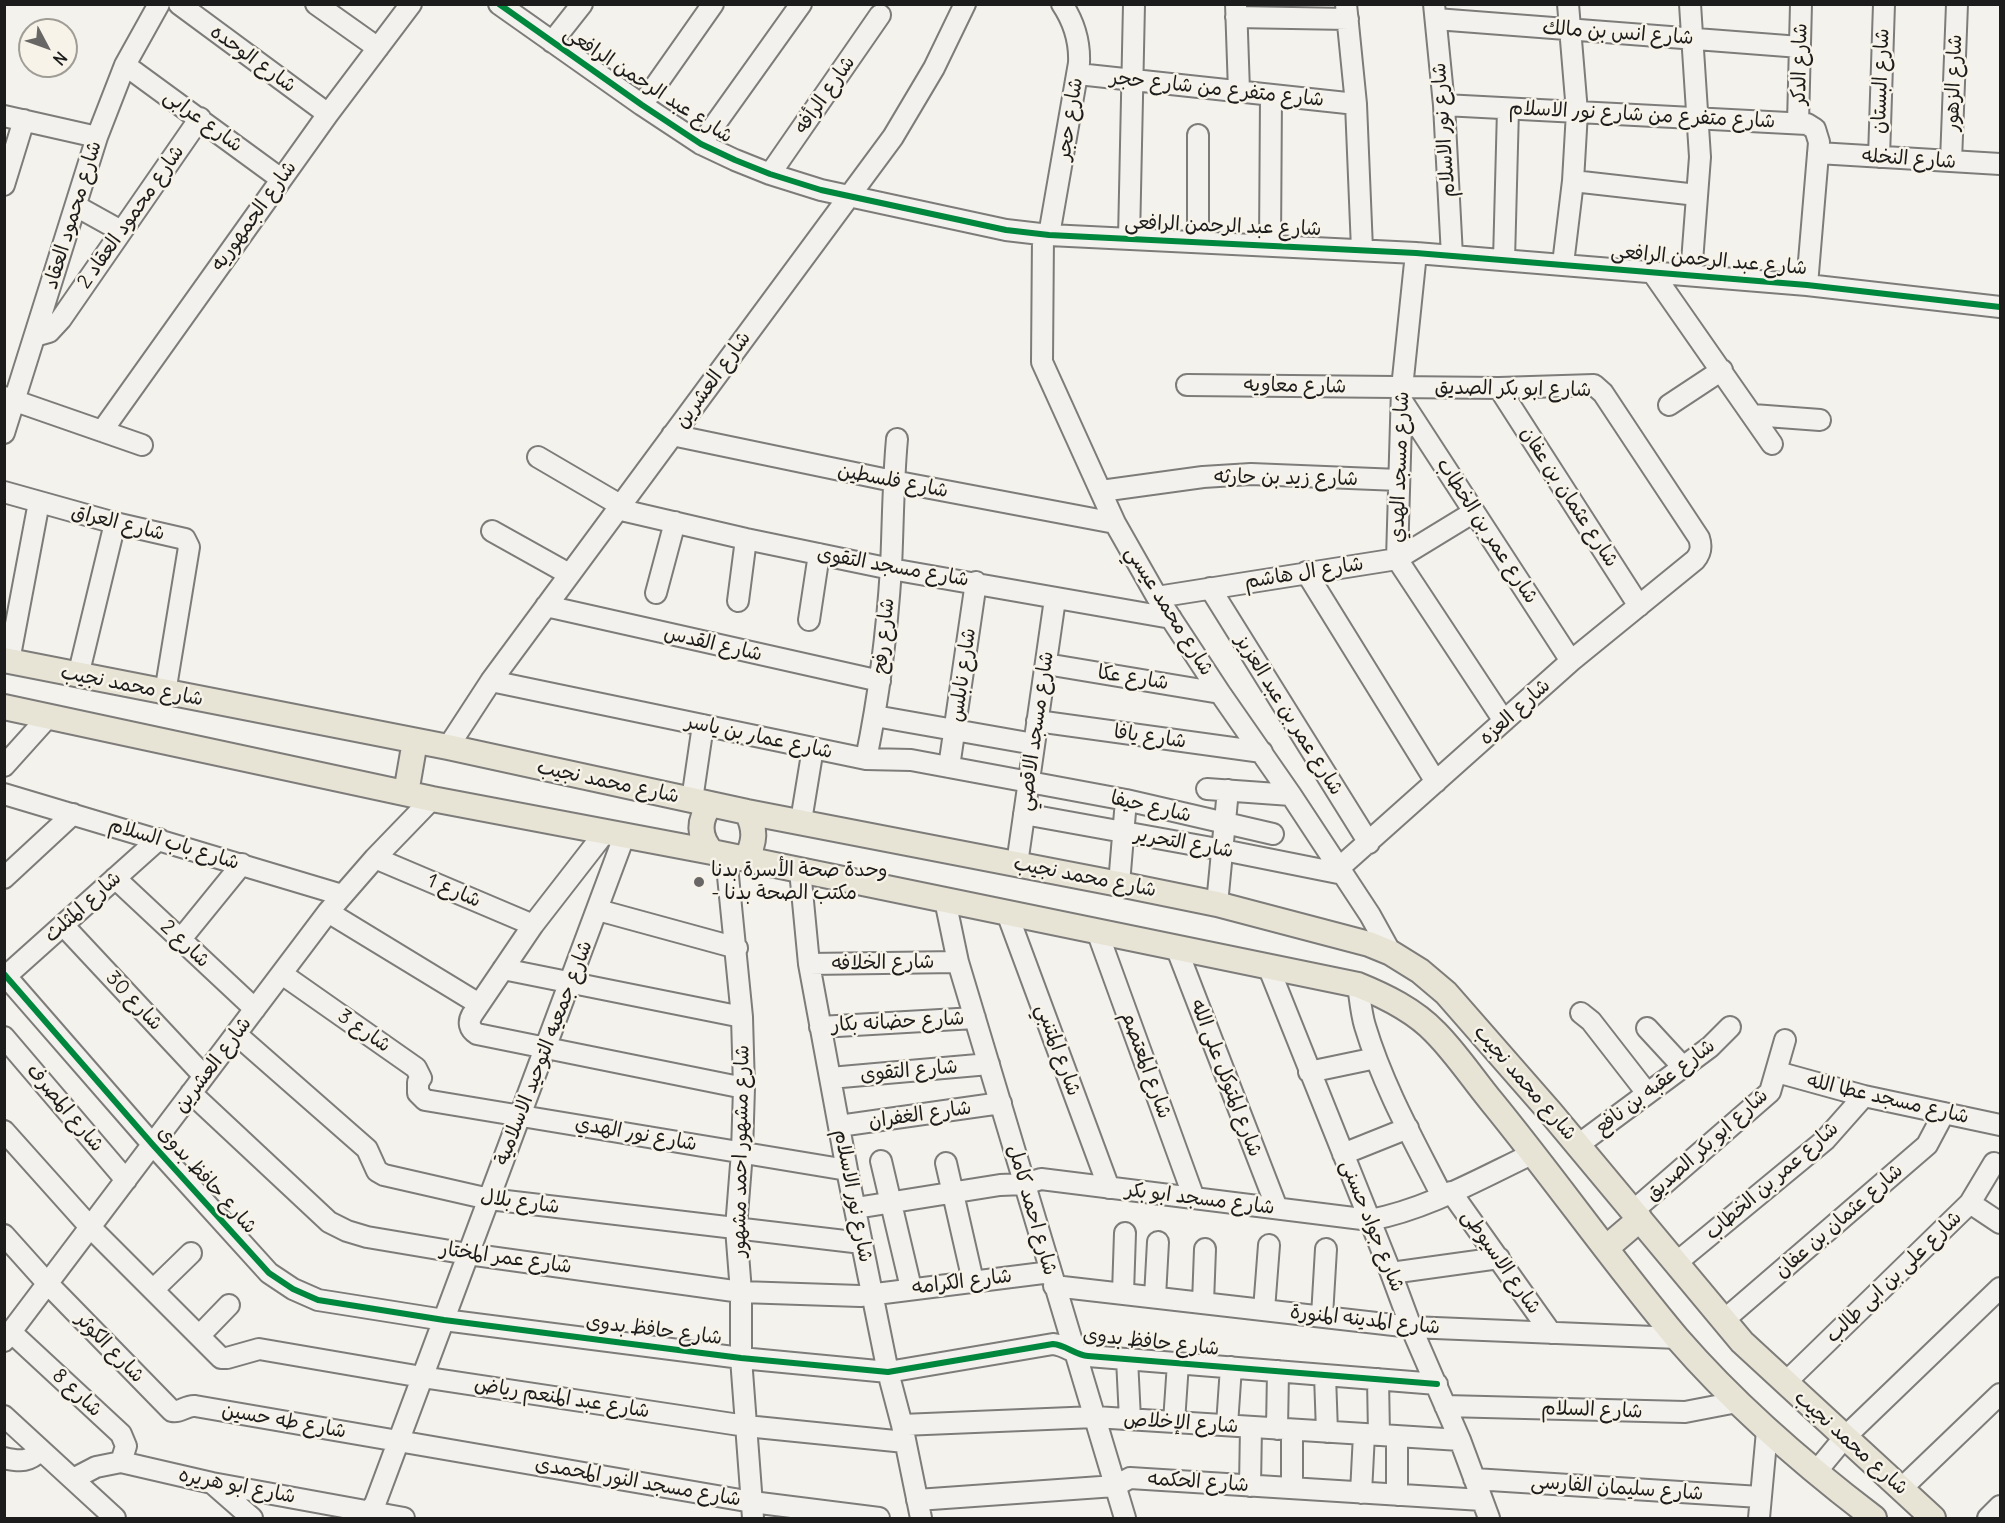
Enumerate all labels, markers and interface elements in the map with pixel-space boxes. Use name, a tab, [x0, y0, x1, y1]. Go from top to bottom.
street label: شارع انس بن مالك	[1541, 16, 1695, 50]
north arrow	[18, 18, 78, 78]
street label: شارع الوحده	[205, 20, 301, 98]
street label: شارع عبد الرحمن الرافعى	[559, 21, 737, 149]
street label: شارع الدكر	[1787, 23, 1813, 105]
street label: شارع البستان	[1867, 28, 1895, 134]
street label: شارع الزهور	[1940, 34, 1968, 132]
text: N	[49, 48, 71, 69]
street label: شارع الرأفه	[789, 51, 861, 139]
street label: شارع نور الاسلام	[1427, 62, 1461, 198]
street label: شارع متفرع من شارع حجر	[1109, 66, 1325, 112]
street label: شارع حجر	[1052, 76, 1088, 162]
street label: شارع عرابى	[159, 84, 247, 158]
street label: شارع متفرع من شارع نور الاسلام	[1508, 96, 1776, 134]
street label: شارع محمود العقاد	[39, 138, 107, 292]
street label: شارع محمود العقاد 2	[73, 141, 189, 293]
street label: شارع النخله	[1861, 144, 1957, 174]
street label: شارع الجمهوريه	[206, 156, 302, 276]
street label: شارع عبد الرحمن الرافعى	[1124, 211, 1322, 241]
street label: شارع عبد الرحمن الرافعى	[1610, 239, 1808, 281]
street label: شارع العشرين	[670, 327, 756, 433]
street label: شارع معاويه	[1243, 373, 1347, 399]
street label: شارع ابو بكر الصديق	[1434, 376, 1592, 402]
street label: شارع مسجد الهدي	[1385, 391, 1415, 543]
street label: شارع عثمان بن عفان	[1515, 422, 1623, 572]
street label: شارع عمر بن الخطاب	[1431, 454, 1543, 608]
street label: شارع فلسطين	[836, 459, 950, 503]
street label: شارع زيد بن حارثه	[1214, 465, 1358, 491]
street label: شارع العراق	[69, 500, 167, 546]
street label: شارع مسجد التقوى	[815, 542, 971, 592]
street label: شارع محمد عيسي	[1120, 542, 1218, 680]
street label: شارع ال هاشم	[1243, 552, 1365, 594]
street label: شارع رفح	[868, 597, 900, 675]
street label: شارع القدس	[662, 621, 764, 667]
street label: شارع نابلس	[945, 627, 981, 723]
street label: شارع عمر بن عبد العزيز	[1230, 630, 1348, 800]
street label: شارع مسجد الاقصي	[1013, 650, 1059, 812]
street label: شارع محمد نجيب	[59, 660, 205, 712]
street label: شارع عكا	[1096, 661, 1170, 695]
street label: شارع العزه	[1474, 674, 1556, 750]
street label: شارع عمار بن ياسر	[683, 710, 835, 764]
street label: شارع يافا	[1112, 720, 1188, 754]
street label: شارع محمد نجيب	[535, 755, 681, 809]
street label: شارع حيفا	[1108, 786, 1194, 828]
street label: شارع باب السلام	[106, 813, 242, 875]
street label: شارع التحرير	[1133, 823, 1235, 863]
street label: شارع محمد نجيب	[1012, 851, 1158, 903]
place label: وحدة صحة الأسرة بدنا - مكتب الصحة بدنا	[711, 858, 887, 905]
street label: شارع المثلث	[40, 866, 126, 948]
street label: شارع 1	[424, 869, 484, 913]
marker: وحدة صحة الأسرة بدنا - مكتب الصحة بدنا	[692, 875, 706, 889]
street label: شارع 2	[155, 915, 215, 973]
street label: شارع جمعيه التوحيد الاسلامية	[490, 937, 598, 1169]
street label: شارع الخلافه	[831, 950, 935, 976]
street label: شارع 30	[100, 966, 168, 1036]
street label: شارع المتوكل على الله	[1185, 996, 1267, 1160]
street label: شارع المتنبي	[1030, 1001, 1086, 1099]
street label: شارع 3	[333, 1004, 395, 1058]
street label: شارع حضانه بكار	[831, 1007, 965, 1037]
street label: شارع المعتصم	[1116, 1008, 1176, 1122]
street label: شارع العشرين	[169, 1012, 257, 1118]
street label: شارع محمد نجيب	[1468, 1020, 1582, 1146]
street label: شارع عقبه بن نافع	[1590, 1034, 1720, 1140]
street label: شارع مشهور احمد مشهور	[727, 1045, 755, 1257]
street label: شارع التقوى	[859, 1055, 959, 1087]
street label: شارع المصرف	[21, 1059, 109, 1157]
street label: شارع مسجد عطا الله	[1805, 1069, 1971, 1129]
street label: شارع ابو بكر الصديق	[1641, 1084, 1773, 1206]
street label: شارع الغفران	[867, 1096, 973, 1134]
street label: شارع نور الهدي	[573, 1111, 699, 1157]
street label: شارع عمر بن الخطاب	[1701, 1117, 1843, 1245]
street label: شارع حافظ بدوى	[152, 1121, 262, 1239]
street label: شارع نور الاسلام	[828, 1127, 878, 1265]
street label: شارع احمد كامل	[1002, 1142, 1062, 1278]
street label: شارع جواد حسنى	[1335, 1157, 1409, 1295]
street label: شارع عثمان بن عفان	[1770, 1159, 1908, 1283]
street label: شارع مسجد ابو بكر	[1124, 1178, 1276, 1220]
street label: شارع بلال	[479, 1185, 561, 1219]
street label: شارع الاسيوطى	[1456, 1205, 1546, 1319]
street label: شارع على بن ابى طالب	[1821, 1206, 1967, 1348]
street label: شارع عمر المختار	[439, 1237, 573, 1279]
street label: شارع الكرامه	[911, 1264, 1013, 1300]
street label: شارع المدينه المنورة	[1289, 1300, 1441, 1340]
street label: شارع الكوثر	[71, 1308, 149, 1388]
street label: شارع حافظ بدوى	[584, 1310, 724, 1350]
street label: شارع حافظ بدوى	[1082, 1323, 1220, 1361]
street label: شارع 8	[47, 1364, 107, 1422]
street label: شارع عبد المنعم رياض	[473, 1372, 651, 1424]
street label: شارع محمد نجيب	[1789, 1386, 1913, 1500]
street label: شارع السلام	[1541, 1396, 1643, 1424]
street label: شارع طه حسين	[220, 1398, 348, 1444]
street label: شارع الإخلاص	[1123, 1407, 1239, 1439]
street label: شارع مسجد النور المحمدى	[533, 1452, 743, 1512]
street label: شارع ابو هريره	[177, 1463, 297, 1509]
street label: شارع الحكمه	[1146, 1466, 1250, 1498]
street label: شارع سليمان الفارسى	[1530, 1470, 1704, 1506]

